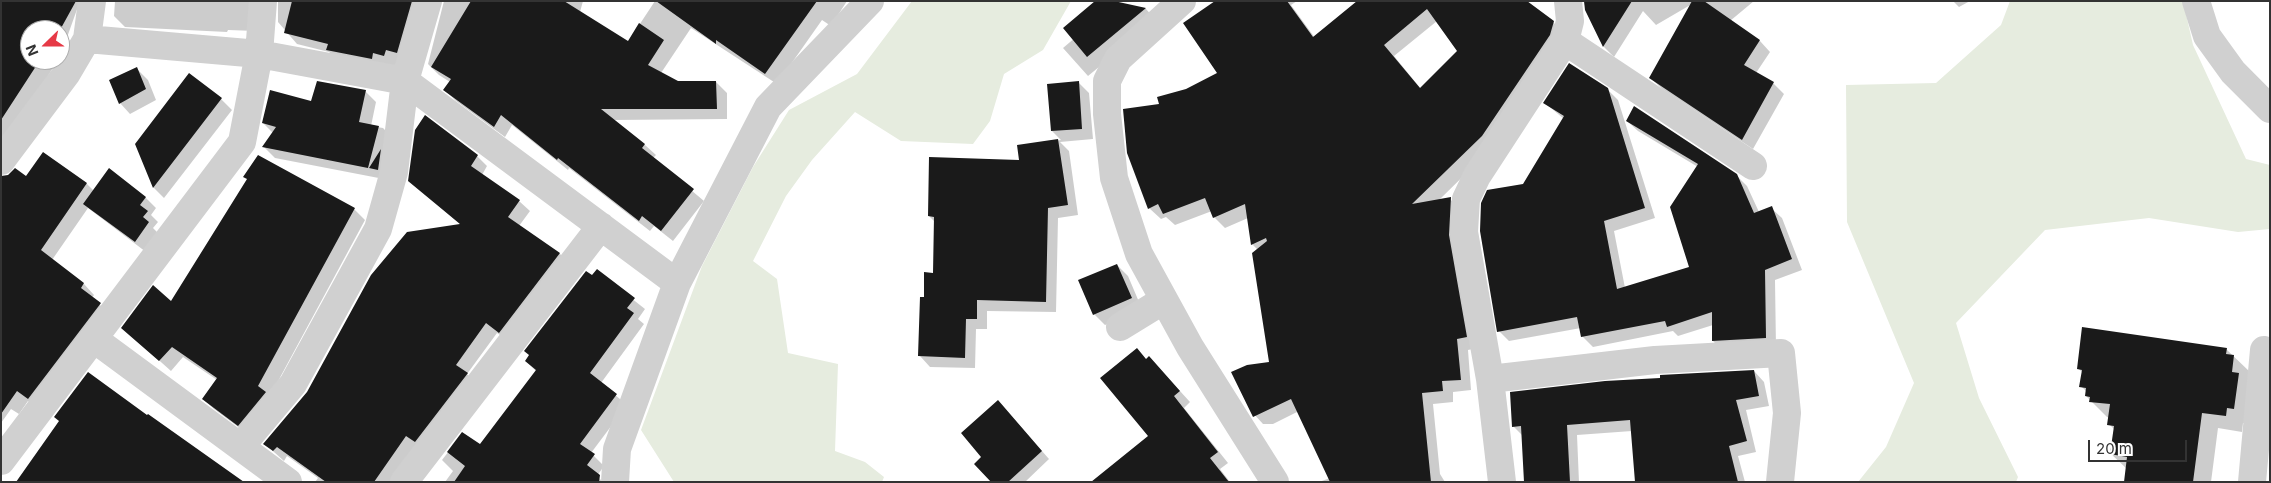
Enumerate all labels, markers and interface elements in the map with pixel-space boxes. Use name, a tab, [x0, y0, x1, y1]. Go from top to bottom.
north arrow	[20, 20, 70, 70]
text: N	[22, 42, 41, 59]
scale bar	[2091, 430, 2190, 462]
text: 20 m	[2096, 439, 2132, 458]

